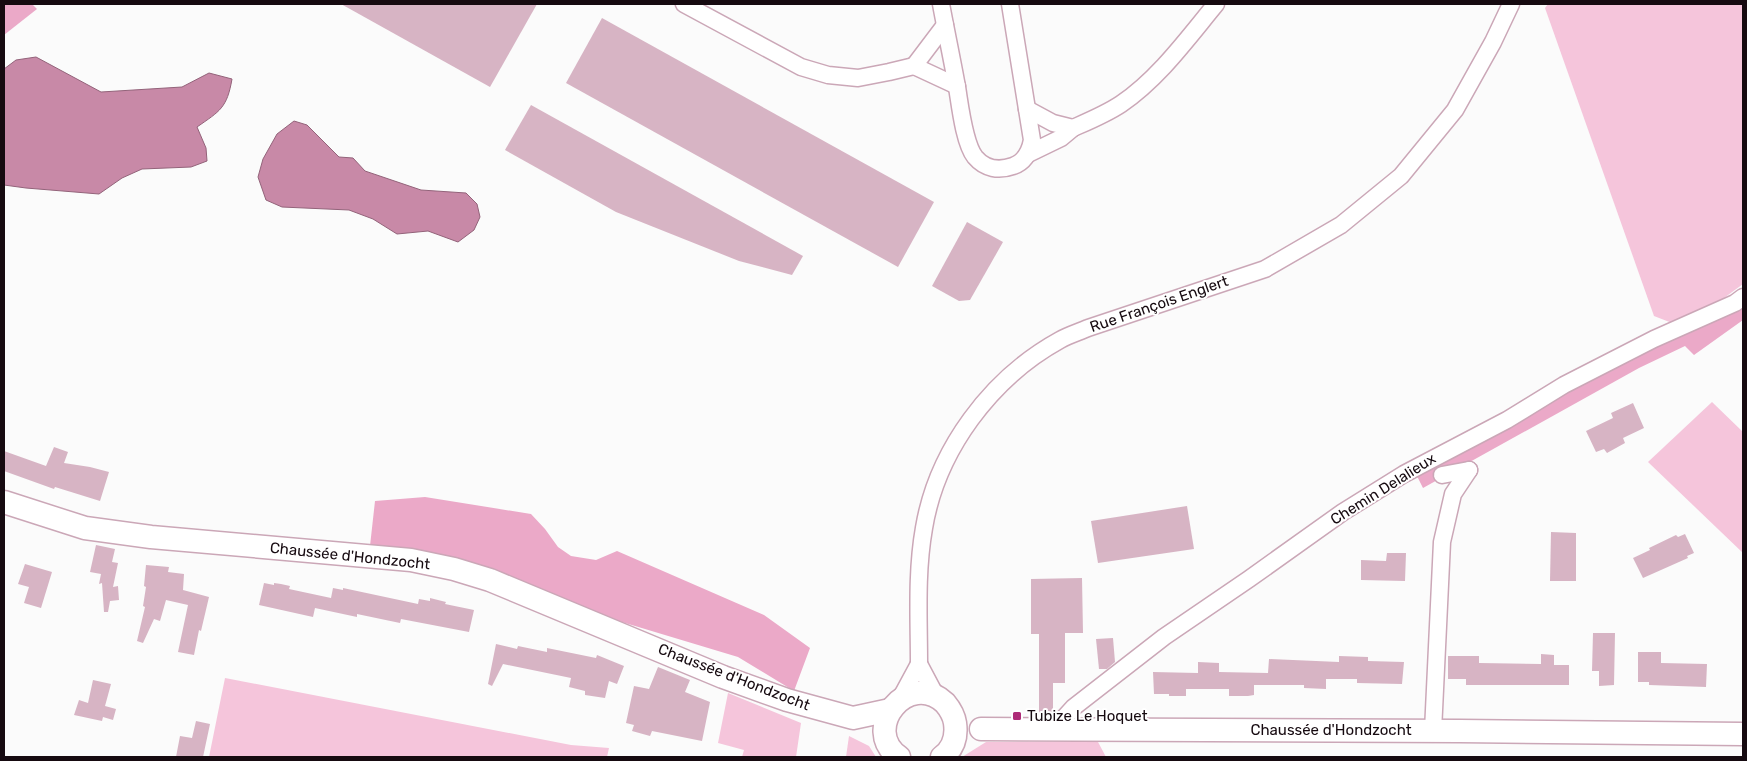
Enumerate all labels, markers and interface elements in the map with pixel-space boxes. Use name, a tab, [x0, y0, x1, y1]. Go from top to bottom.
street label: Rue François Englert	[1088, 272, 1231, 336]
street label: Chemin Delalieux	[1327, 449, 1439, 529]
street label: Chaussée d'Hondzocht	[269, 539, 431, 573]
street label: Chaussée d'Hondzocht	[656, 640, 813, 714]
place label: Tubize Le Hoquet	[1027, 707, 1148, 725]
marker: Tubize Le Hoquet	[1011, 710, 1023, 722]
street label: Chaussée d'Hondzocht	[1250, 721, 1412, 739]

